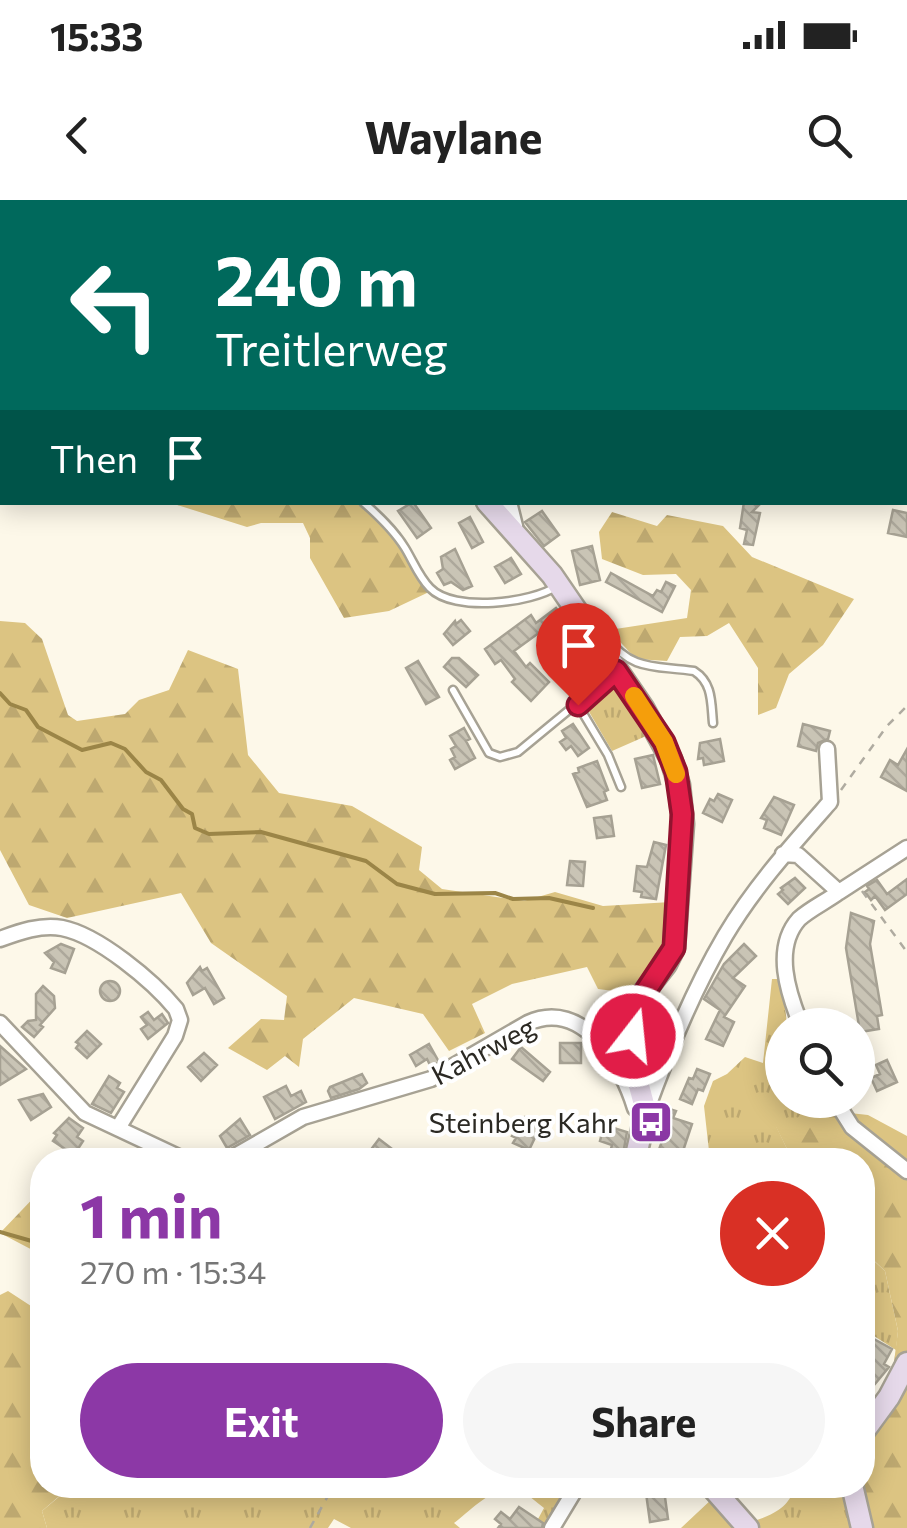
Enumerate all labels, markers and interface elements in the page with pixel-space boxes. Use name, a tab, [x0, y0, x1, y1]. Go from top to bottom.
text: 15:33	[50, 12, 143, 59]
icon: back	[50, 108, 105, 163]
text: Waylane	[364, 108, 543, 163]
icon: search	[802, 108, 857, 163]
text: 240 m	[215, 235, 418, 320]
icon: left	[50, 240, 180, 370]
text: Treitlerweg	[215, 320, 448, 375]
icon: arrive	[158, 430, 213, 485]
text: Then	[50, 434, 138, 481]
pin	[536, 603, 621, 706]
icon: arrive	[551, 618, 606, 673]
position arrow	[581, 984, 685, 1088]
map controls	[765, 1008, 875, 1118]
button: search	[765, 1008, 875, 1118]
street label: Kahrweg	[425, 1009, 541, 1091]
bus stop icon: Steinberg Kahr	[628, 1099, 674, 1145]
place label: Steinberg Kahr	[429, 1105, 618, 1139]
text: 1 min	[80, 1177, 222, 1250]
button: close	[720, 1181, 825, 1286]
text: 270 m · 15:34	[80, 1251, 266, 1291]
button: Exit	[80, 1363, 443, 1478]
button: Share	[463, 1363, 825, 1478]

